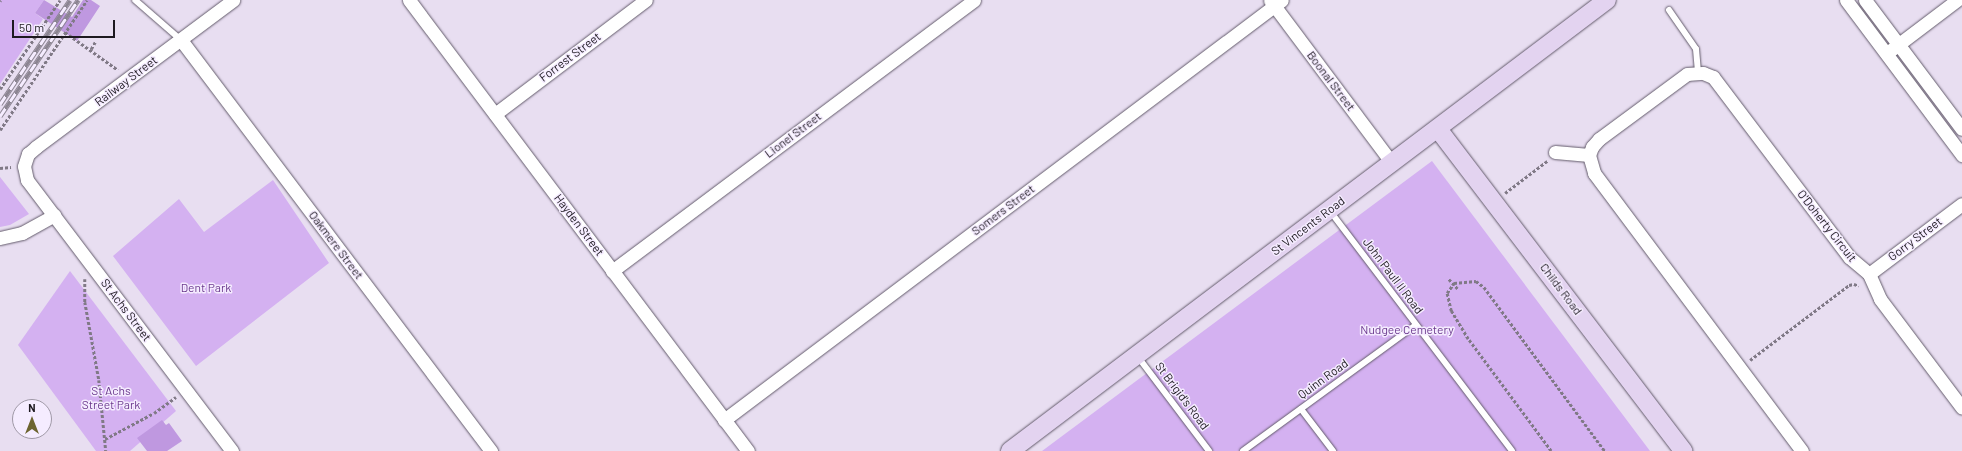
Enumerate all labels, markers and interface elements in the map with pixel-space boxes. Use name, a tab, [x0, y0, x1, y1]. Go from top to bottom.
scale bar	[14, 12, 117, 38]
text: 50 m	[19, 20, 44, 34]
street label: Forrest Street	[536, 29, 604, 85]
street label: Boonal Street	[1304, 48, 1358, 114]
street label: Railway Street	[92, 53, 160, 109]
street label: Lionel Street	[762, 109, 824, 161]
street label: Somers Street	[969, 182, 1037, 238]
street label: O'Doherty Circuit	[1794, 187, 1860, 265]
street label: Hayden Street	[551, 191, 607, 259]
street label: St Vincents Road	[1268, 194, 1348, 258]
street label: Oakmere Street	[306, 208, 366, 282]
street label: Gorry Street	[1885, 214, 1945, 264]
street label: John Paull II Road	[1360, 235, 1426, 317]
street label: Childs Road	[1537, 260, 1585, 318]
street label: St Achs Street	[98, 276, 154, 344]
park label: Dent Park	[181, 281, 231, 295]
park label: Nudgee Cemetery	[1360, 323, 1454, 337]
street label: Quinn Road	[1295, 356, 1351, 402]
street label: St Brigid's Road	[1152, 359, 1212, 433]
park label: St Achs Street Park	[82, 384, 140, 412]
north arrow	[12, 399, 52, 439]
text: N	[28, 401, 36, 414]

